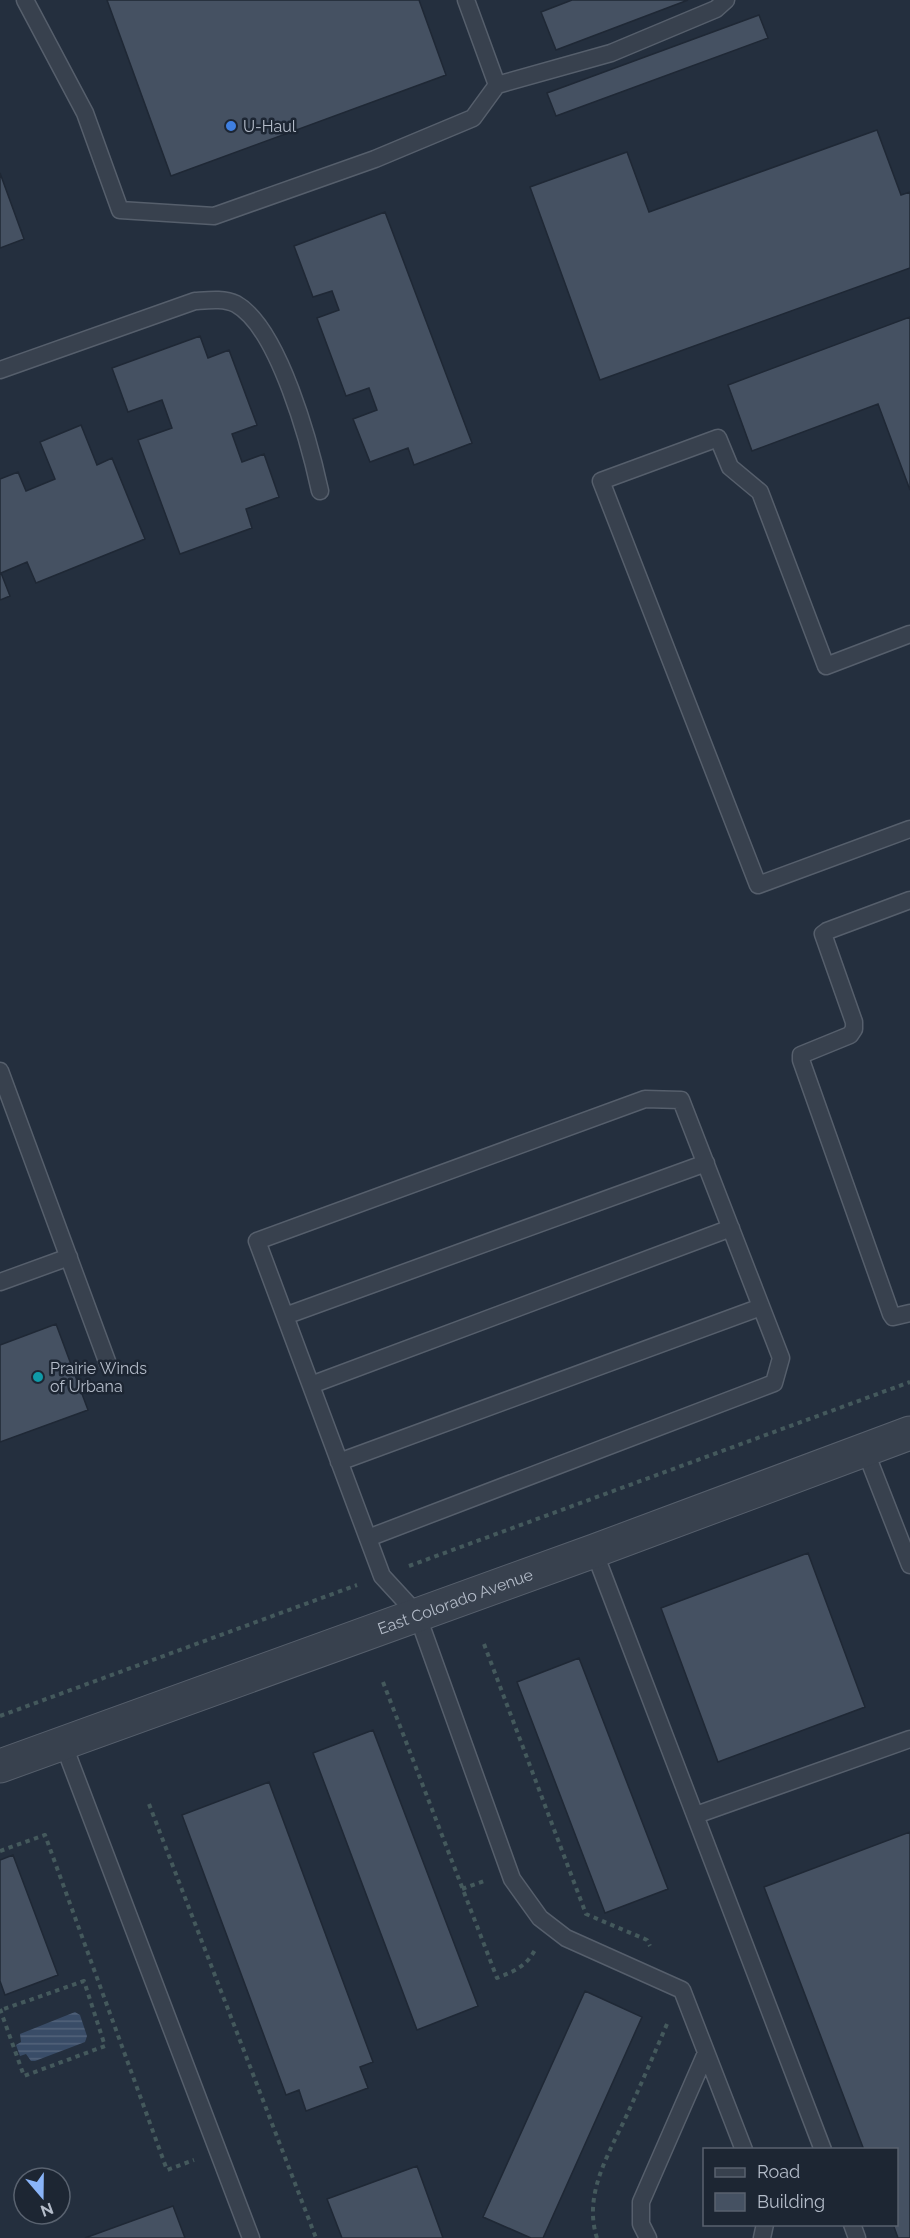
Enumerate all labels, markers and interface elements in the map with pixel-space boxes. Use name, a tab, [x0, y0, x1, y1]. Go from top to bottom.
place label: U-Haul	[243, 117, 297, 136]
marker: U-Haul	[224, 119, 238, 133]
place label: Prairie Winds of Urbana	[50, 1359, 147, 1396]
marker: Prairie Winds of Urbana	[31, 1370, 45, 1384]
street label: East Colorado Avenue	[375, 1564, 535, 1638]
legend	[703, 2148, 898, 2226]
text: Road	[757, 2161, 800, 2182]
north arrow	[12, 2166, 72, 2226]
text: Building	[757, 2191, 825, 2212]
text: N	[38, 2199, 56, 2221]

